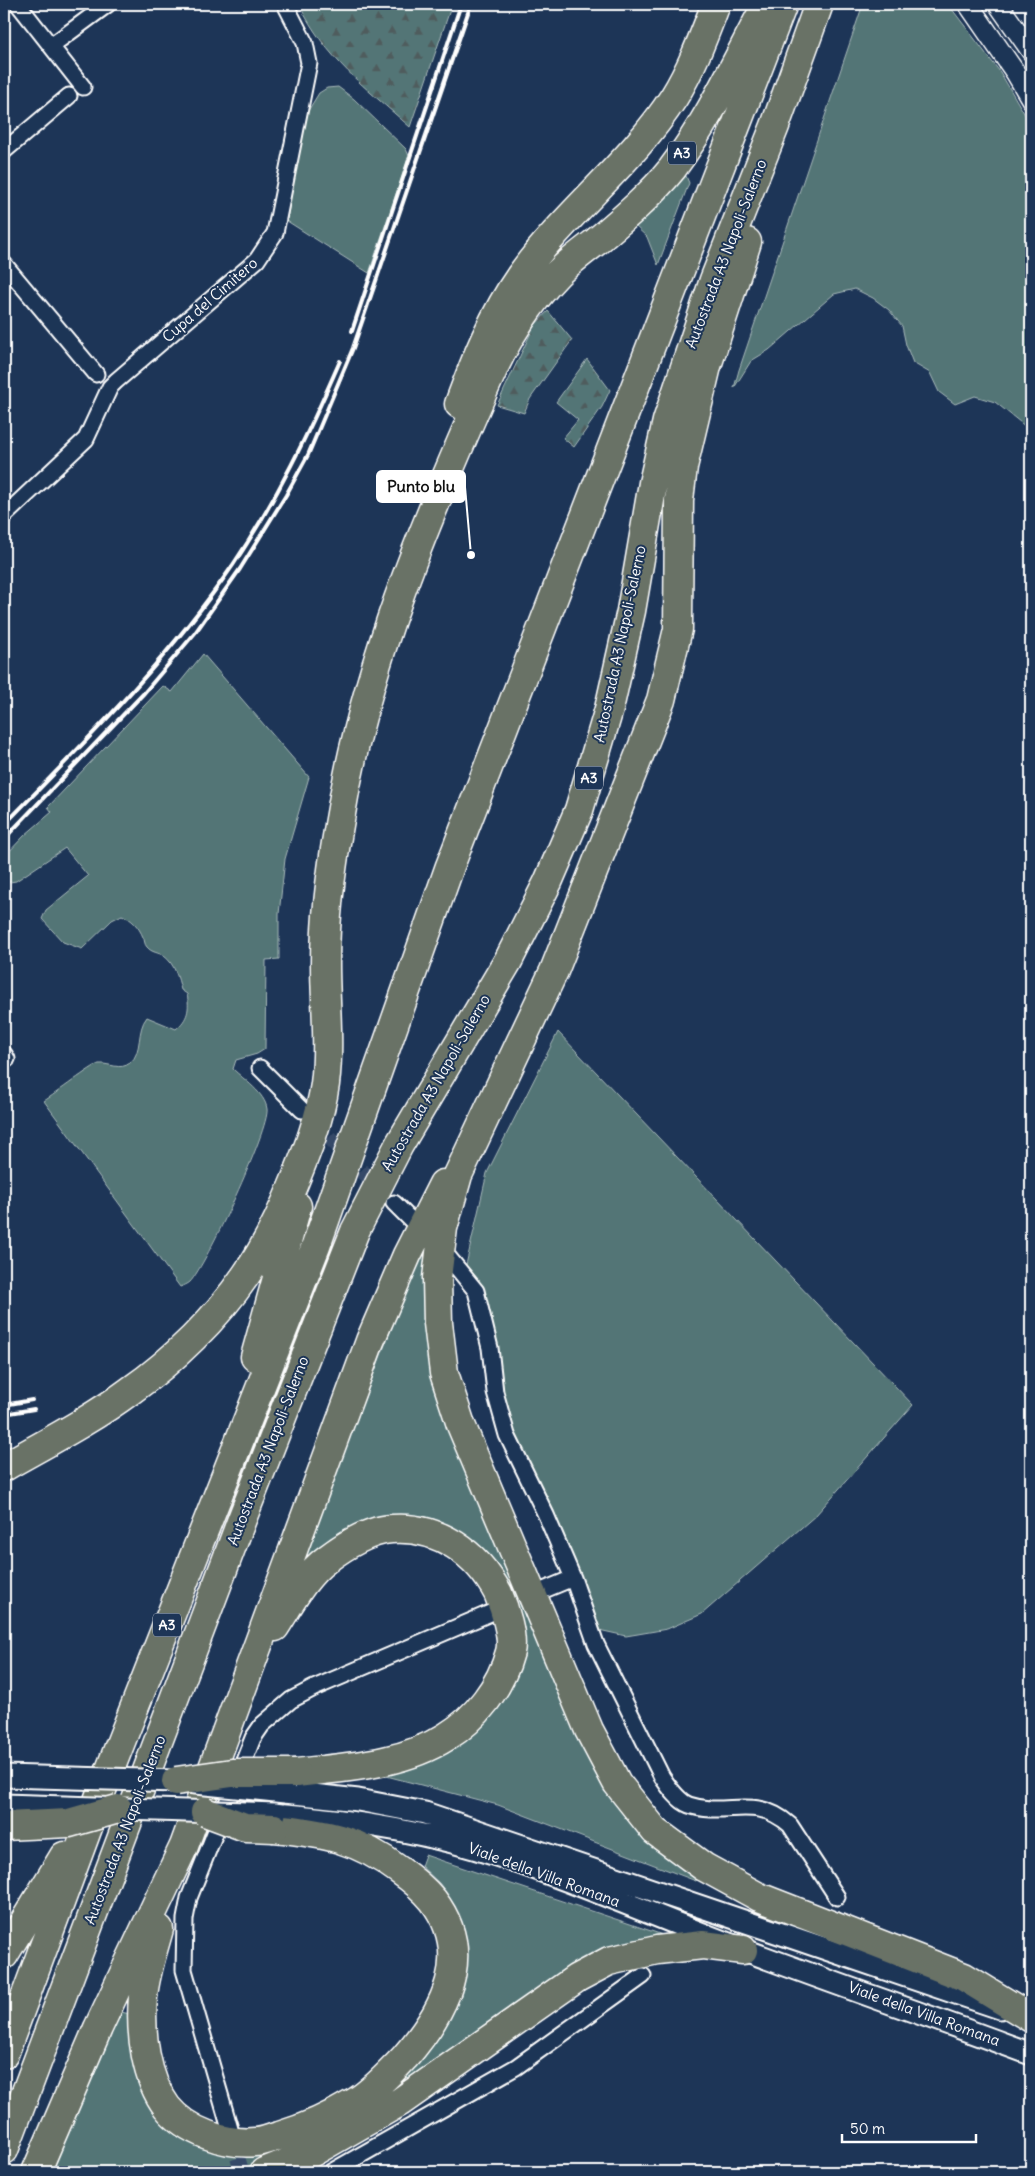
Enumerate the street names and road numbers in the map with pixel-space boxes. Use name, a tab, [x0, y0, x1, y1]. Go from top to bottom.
road number: A3	[668, 142, 696, 164]
street label: Autostrada A3 Napoli-Salerno	[681, 157, 770, 351]
street label: Cupa del Cimitero	[158, 253, 261, 346]
street label: Autostrada A3 Napoli-Salerno	[589, 544, 650, 744]
road number: A3	[575, 766, 603, 790]
street label: Autostrada A3 Napoli-Salerno	[377, 991, 494, 1175]
street label: Autostrada A3 Napoli-Salerno	[223, 1354, 312, 1548]
road number: A3	[153, 1614, 181, 1636]
street label: Autostrada A3 Napoli-Salerno	[80, 1733, 169, 1927]
street label: Viale della Villa Romana	[466, 1838, 623, 1911]
street label: Viale della Villa Romana	[846, 1977, 1003, 2050]

